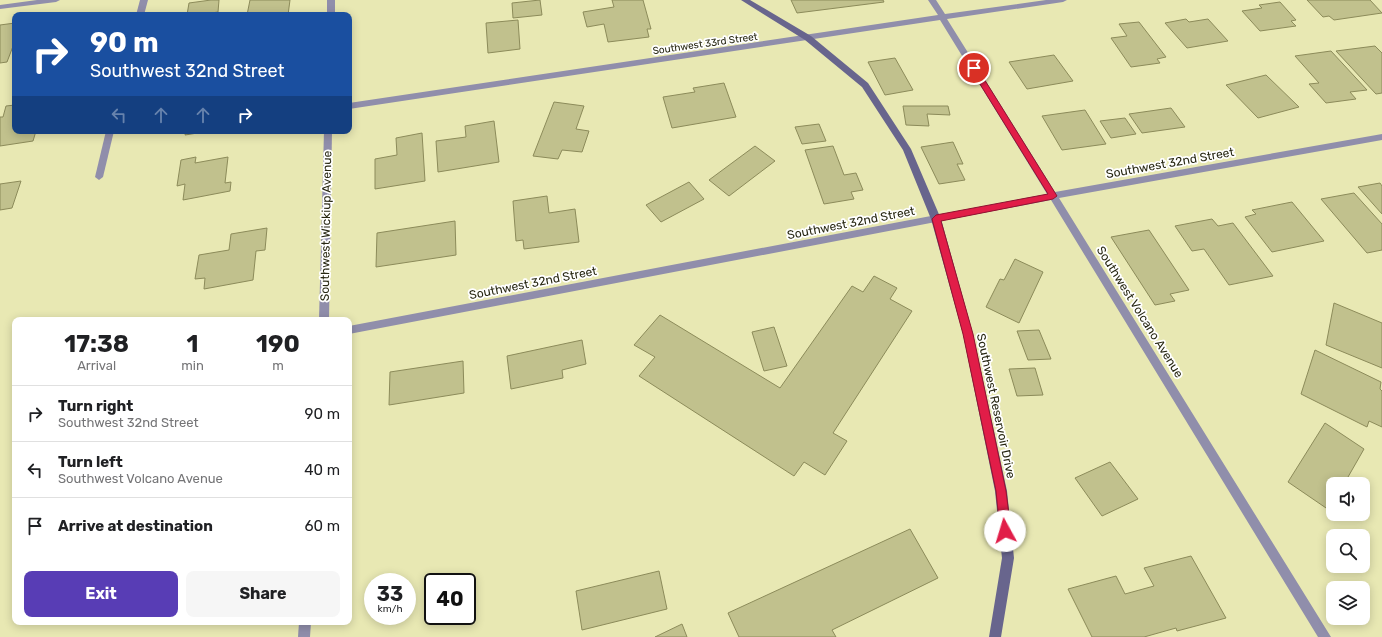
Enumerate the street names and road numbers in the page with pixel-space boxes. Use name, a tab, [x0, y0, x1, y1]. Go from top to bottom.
street label: Southwest 33rd Street	[652, 31, 758, 57]
street label: Southwest 32nd Street	[1105, 145, 1235, 181]
street label: Southwest Wickiup Avenue	[318, 150, 334, 301]
street label: Southwest 32nd Street	[786, 204, 916, 242]
street label: Southwest Volcano Avenue	[1094, 244, 1186, 380]
street label: Southwest 32nd Street	[468, 264, 598, 302]
street label: Southwest Reservoir Drive	[974, 332, 1018, 480]

